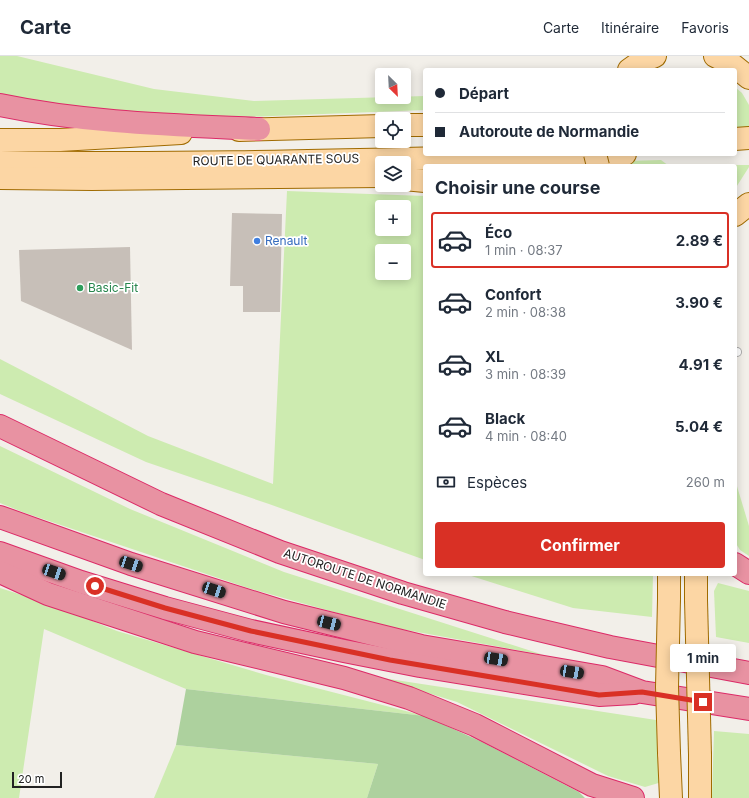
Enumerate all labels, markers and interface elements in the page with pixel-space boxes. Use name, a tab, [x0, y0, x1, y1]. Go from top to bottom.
text: Carte	[20, 16, 71, 39]
text: Carte	[543, 19, 579, 36]
text: Itinéraire	[601, 19, 659, 36]
text: Favoris	[681, 19, 729, 36]
north arrow	[375, 68, 411, 104]
map controls	[375, 68, 411, 280]
text: Départ	[459, 84, 509, 103]
button: locate	[375, 112, 411, 148]
text: Autoroute de Normandie	[459, 122, 639, 141]
street label: ROUTE DE QUARANTE SOUS	[193, 151, 360, 168]
button: layers	[375, 156, 411, 192]
text: Choisir une course	[435, 177, 600, 198]
button: +	[375, 200, 411, 236]
icon: car	[437, 222, 473, 258]
text: Éco	[485, 223, 512, 242]
text: 2.89 €	[676, 231, 723, 250]
place label: Renault	[265, 233, 308, 248]
marker: Renault	[252, 236, 262, 246]
text: 1 min · 08:37	[485, 242, 563, 258]
button: −	[375, 244, 411, 280]
place label: Basic-Fit	[88, 280, 138, 295]
marker: Basic-Fit	[75, 283, 85, 293]
icon: car	[437, 284, 473, 320]
text: Confort	[485, 285, 541, 304]
text: 3.90 €	[675, 293, 723, 312]
text: 2 min · 08:38	[485, 304, 566, 320]
icon: car	[437, 346, 473, 382]
text: XL	[485, 347, 505, 366]
text: 4.91 €	[679, 355, 723, 374]
text: 3 min · 08:39	[485, 366, 566, 382]
icon: car	[437, 408, 473, 444]
text: Black	[485, 409, 525, 428]
text: 5.04 €	[675, 417, 723, 436]
text: 4 min · 08:40	[485, 428, 567, 444]
icon: cash	[435, 471, 457, 493]
text: Espèces	[467, 473, 527, 492]
text: 260 m	[686, 474, 725, 490]
button: Confirmer	[435, 522, 725, 568]
street label: AUTOROUTE DE NORMANDIE	[282, 545, 448, 612]
car	[118, 555, 144, 573]
car	[41, 562, 67, 582]
route start	[86, 577, 104, 595]
car	[201, 581, 227, 599]
car	[316, 614, 342, 632]
callout: 1 min	[670, 644, 736, 672]
text: 1 min	[687, 650, 719, 666]
car	[483, 651, 509, 667]
car	[559, 664, 585, 680]
route end	[694, 693, 712, 711]
scale bar	[12, 770, 62, 789]
text: 20 m	[18, 772, 44, 786]

